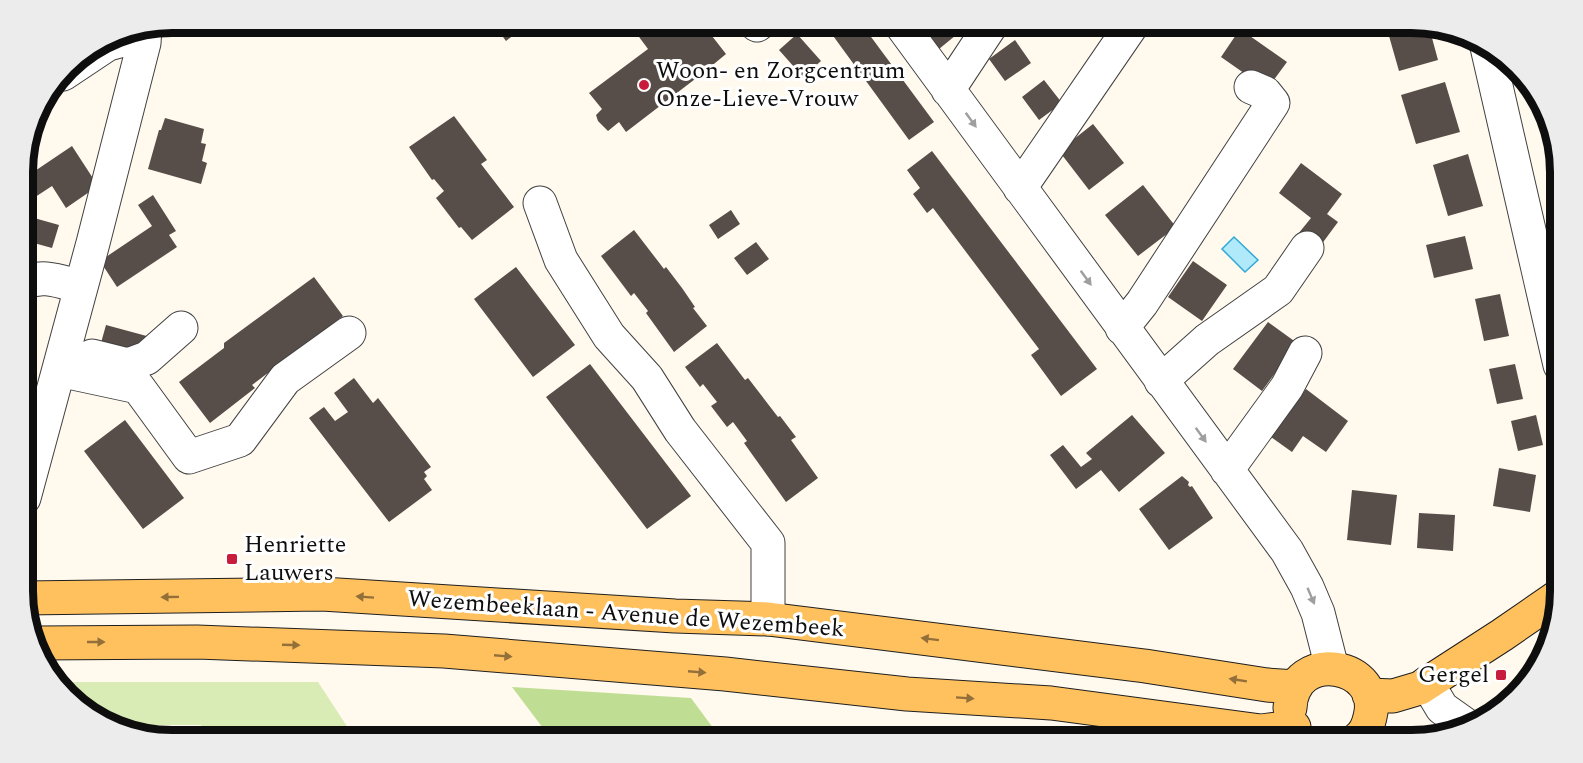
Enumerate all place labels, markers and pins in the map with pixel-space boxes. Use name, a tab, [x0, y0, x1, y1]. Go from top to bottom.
place label: Woon- en Zorgcentrum Onze-Lieve-Vrouw	[656, 53, 905, 117]
marker: Woon- en Zorgcentrum Onze-Lieve-Vrouw	[637, 78, 651, 92]
place label: Henriette Lauwers	[244, 527, 346, 591]
marker: Henriette Lauwers	[225, 552, 239, 566]
place label: Gergel	[1418, 657, 1489, 693]
marker: Gergel	[1494, 668, 1508, 682]

